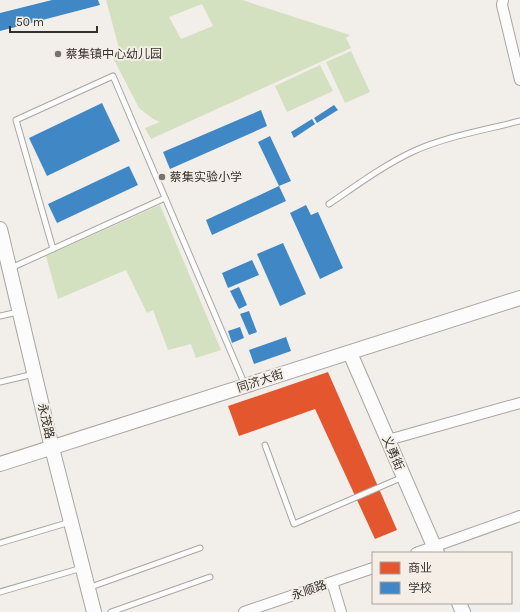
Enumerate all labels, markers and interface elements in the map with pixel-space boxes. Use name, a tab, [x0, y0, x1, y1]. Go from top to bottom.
scale bar	[10, 8, 97, 34]
text: 50 m	[16, 15, 44, 29]
place label: 蔡集镇中心幼儿园	[66, 47, 162, 61]
marker: 蔡集镇中心幼儿园	[53, 49, 63, 59]
place label: 蔡集实验小学	[170, 170, 242, 184]
marker: 蔡集实验小学	[157, 172, 167, 182]
street label: 同济大街	[235, 367, 285, 395]
street label: 永茂路	[35, 402, 57, 440]
street label: 义勇街	[380, 434, 406, 472]
legend	[372, 552, 512, 604]
text: 商业	[408, 561, 432, 575]
street label: 永顺路	[290, 578, 328, 602]
text: 学校	[408, 581, 432, 595]

